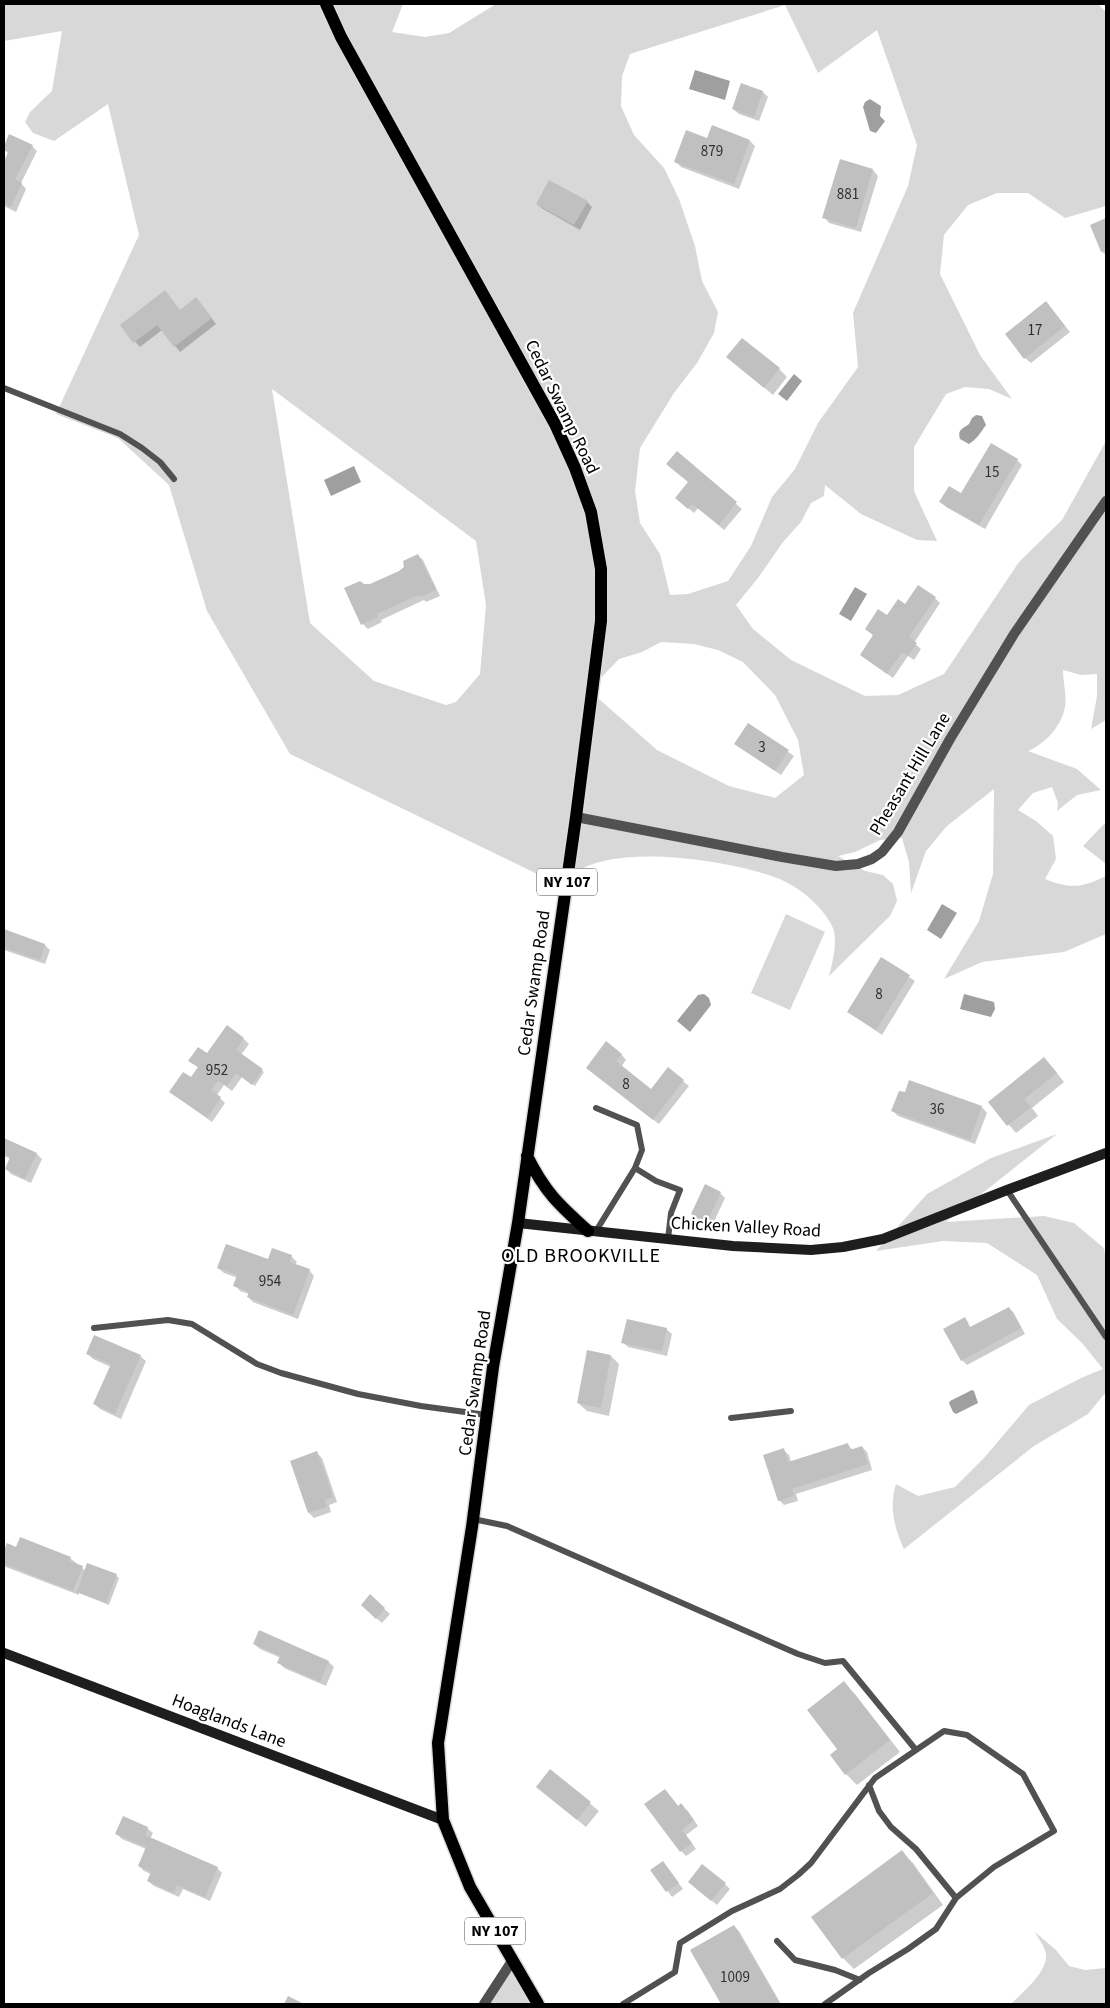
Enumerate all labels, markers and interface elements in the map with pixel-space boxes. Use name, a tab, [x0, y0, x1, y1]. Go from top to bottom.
house number: 879	[701, 141, 723, 162]
house number: 881	[837, 184, 859, 205]
house number: 17	[1028, 320, 1042, 341]
street label: Cedar Swamp Road	[519, 336, 605, 478]
house number: 15	[985, 462, 999, 483]
street label: Pheasant Hill Lane	[863, 708, 957, 840]
house number: 3	[758, 737, 766, 758]
road number: NY 107	[537, 869, 597, 896]
street label: Cedar Swamp Road	[511, 909, 557, 1057]
house number: 8	[875, 984, 883, 1005]
house number: 952	[206, 1060, 228, 1081]
house number: 8	[622, 1074, 630, 1095]
house number: 36	[930, 1099, 944, 1120]
street label: Chicken Valley Road	[670, 1211, 822, 1243]
district label: OLD BROOKVILLE	[501, 1242, 661, 1270]
house number: 954	[259, 1271, 282, 1292]
street label: Cedar Swamp Road	[452, 1309, 498, 1457]
street label: Hoaglands Lane	[168, 1688, 290, 1754]
road number: NY 107	[465, 1918, 525, 1944]
house number: 1009	[720, 1967, 750, 1988]

